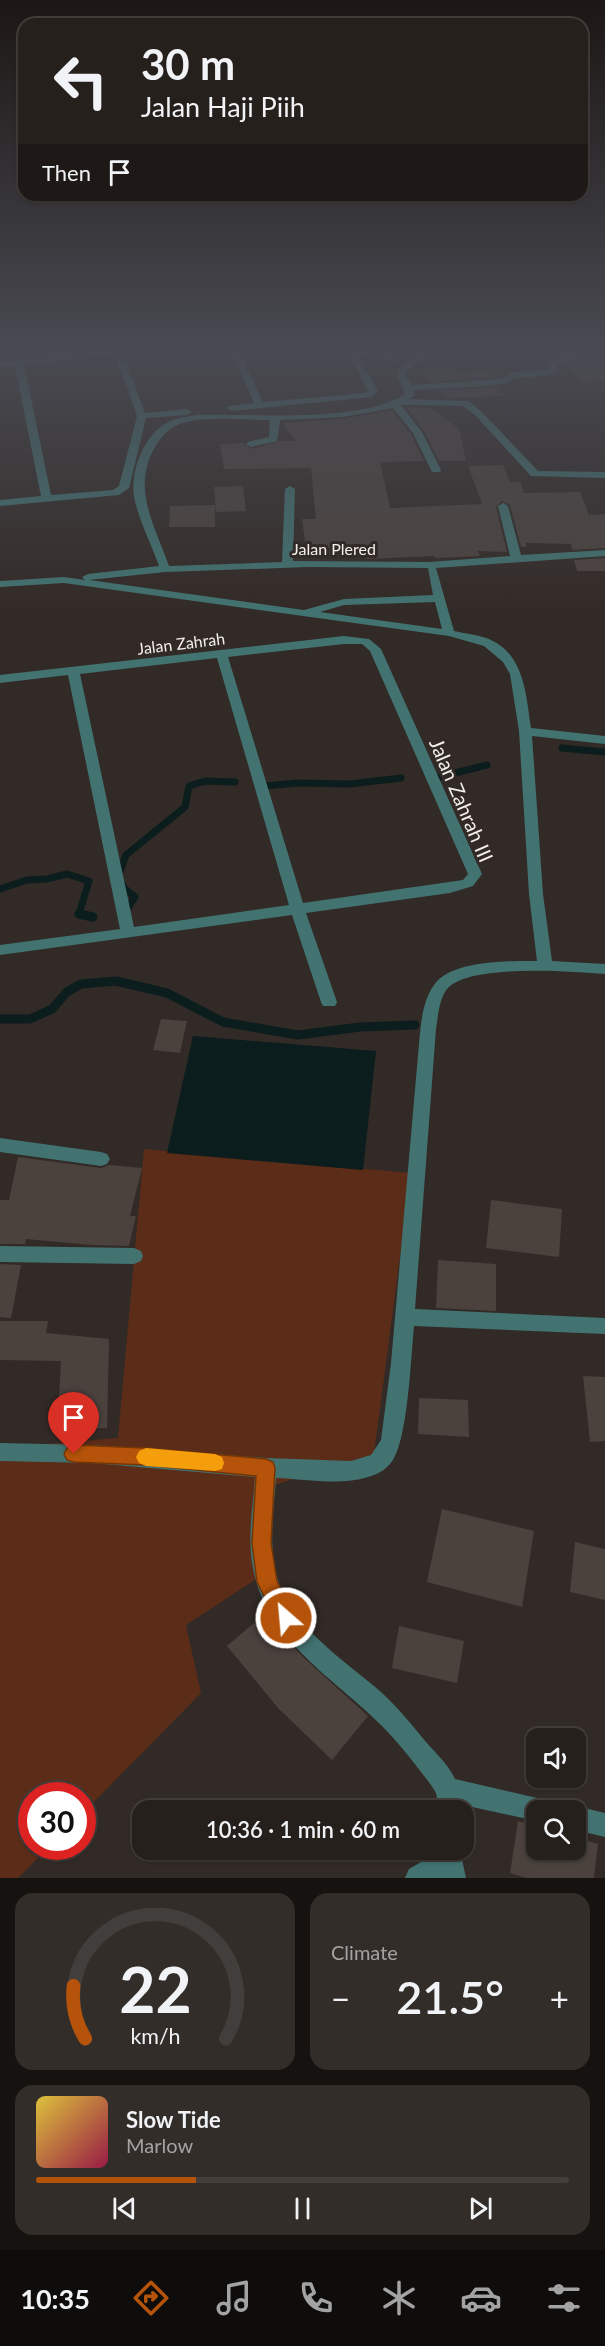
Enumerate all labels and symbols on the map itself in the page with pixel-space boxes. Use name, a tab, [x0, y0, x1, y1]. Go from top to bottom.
street label: Jalan Plered	[292, 539, 376, 558]
street label: Jalan Zahrah	[136, 628, 226, 658]
street label: Jalan Zahrah III	[425, 734, 499, 866]
pin	[48, 1392, 99, 1454]
position arrow	[254, 1586, 318, 1650]
speed limit sign: 30	[18, 1782, 96, 1860]

